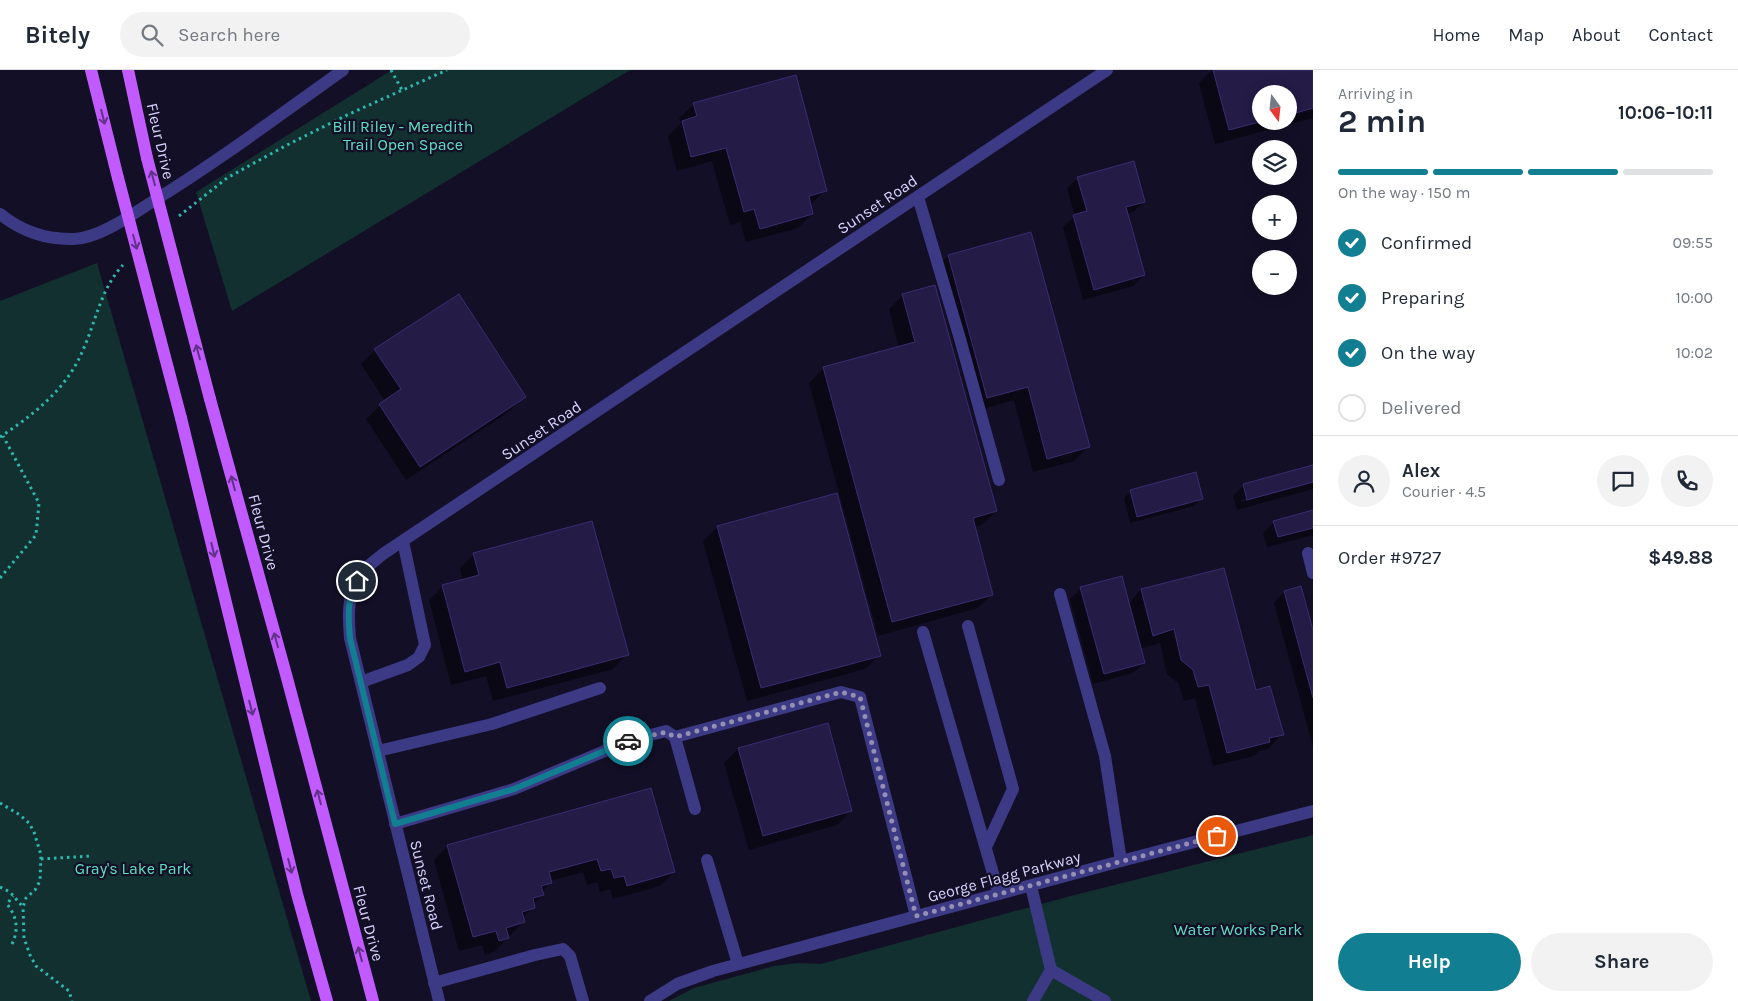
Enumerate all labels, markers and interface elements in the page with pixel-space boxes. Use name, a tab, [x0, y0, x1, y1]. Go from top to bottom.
search box	[120, 12, 470, 57]
text: Bitely	[25, 21, 90, 49]
icon: search	[138, 21, 166, 49]
text: Search here	[178, 24, 280, 46]
text: Home	[1432, 24, 1480, 46]
text: Map	[1508, 24, 1544, 46]
text: About	[1572, 24, 1621, 46]
text: Contact	[1649, 24, 1713, 46]
text: Arriving in	[1338, 84, 1413, 103]
north arrow	[1252, 85, 1298, 130]
map controls	[1252, 85, 1297, 295]
street label: Fleur Drive	[143, 101, 179, 181]
text: 10:06–10:11	[1618, 102, 1713, 124]
text: 2 min	[1338, 103, 1426, 140]
one-way arrow	[99, 109, 108, 125]
park label: Bill Riley - Meredith Trail Open Space	[332, 117, 474, 154]
button: layers	[1252, 140, 1297, 185]
one-way arrow	[147, 171, 157, 187]
street label: Sunset Road	[834, 171, 921, 238]
text: On the way · 150 m	[1338, 183, 1470, 202]
button: +	[1252, 195, 1297, 240]
icon: check	[1338, 229, 1366, 257]
text: Confirmed	[1381, 232, 1472, 254]
one-way arrow	[130, 233, 140, 249]
text: 09:55	[1672, 233, 1713, 252]
button: −	[1252, 250, 1297, 295]
icon: check	[1338, 284, 1366, 312]
text: Preparing	[1381, 287, 1464, 309]
text: 10:00	[1676, 288, 1713, 307]
icon: check	[1338, 339, 1366, 367]
text: On the way	[1381, 342, 1475, 364]
text: 10:02	[1676, 343, 1713, 362]
one-way arrow	[193, 345, 202, 361]
street label: Sunset Road	[498, 397, 585, 464]
text: Delivered	[1381, 397, 1461, 419]
button: person	[1338, 455, 1390, 507]
button: chat	[1597, 455, 1649, 507]
button: phone	[1661, 455, 1713, 507]
text: Alex	[1402, 460, 1440, 482]
one-way arrow	[228, 476, 238, 492]
text: Courier · 4.5	[1402, 482, 1486, 501]
street label: Fleur Drive	[244, 492, 283, 572]
one-way arrow	[208, 542, 218, 558]
text: Order #9727	[1338, 547, 1441, 569]
text: $49.88	[1648, 547, 1713, 569]
pin	[336, 560, 378, 602]
icon: home	[343, 567, 371, 595]
one-way arrow	[271, 632, 281, 648]
one-way arrow	[247, 700, 256, 716]
courier	[603, 716, 653, 766]
icon: car	[614, 727, 642, 755]
one-way arrow	[313, 789, 323, 805]
pin	[1196, 815, 1238, 857]
icon: bag	[1203, 822, 1231, 850]
street label: Sunset Road	[406, 838, 447, 932]
street label: George Flagg Parkway	[926, 847, 1083, 906]
one-way arrow	[286, 858, 295, 874]
park label: Gray's Lake Park	[75, 859, 191, 878]
street label: Fleur Drive	[349, 883, 388, 963]
park label: Water Works Park	[1174, 920, 1302, 939]
button: Help	[1338, 933, 1521, 991]
button: Share	[1531, 933, 1713, 991]
one-way arrow	[355, 946, 365, 962]

